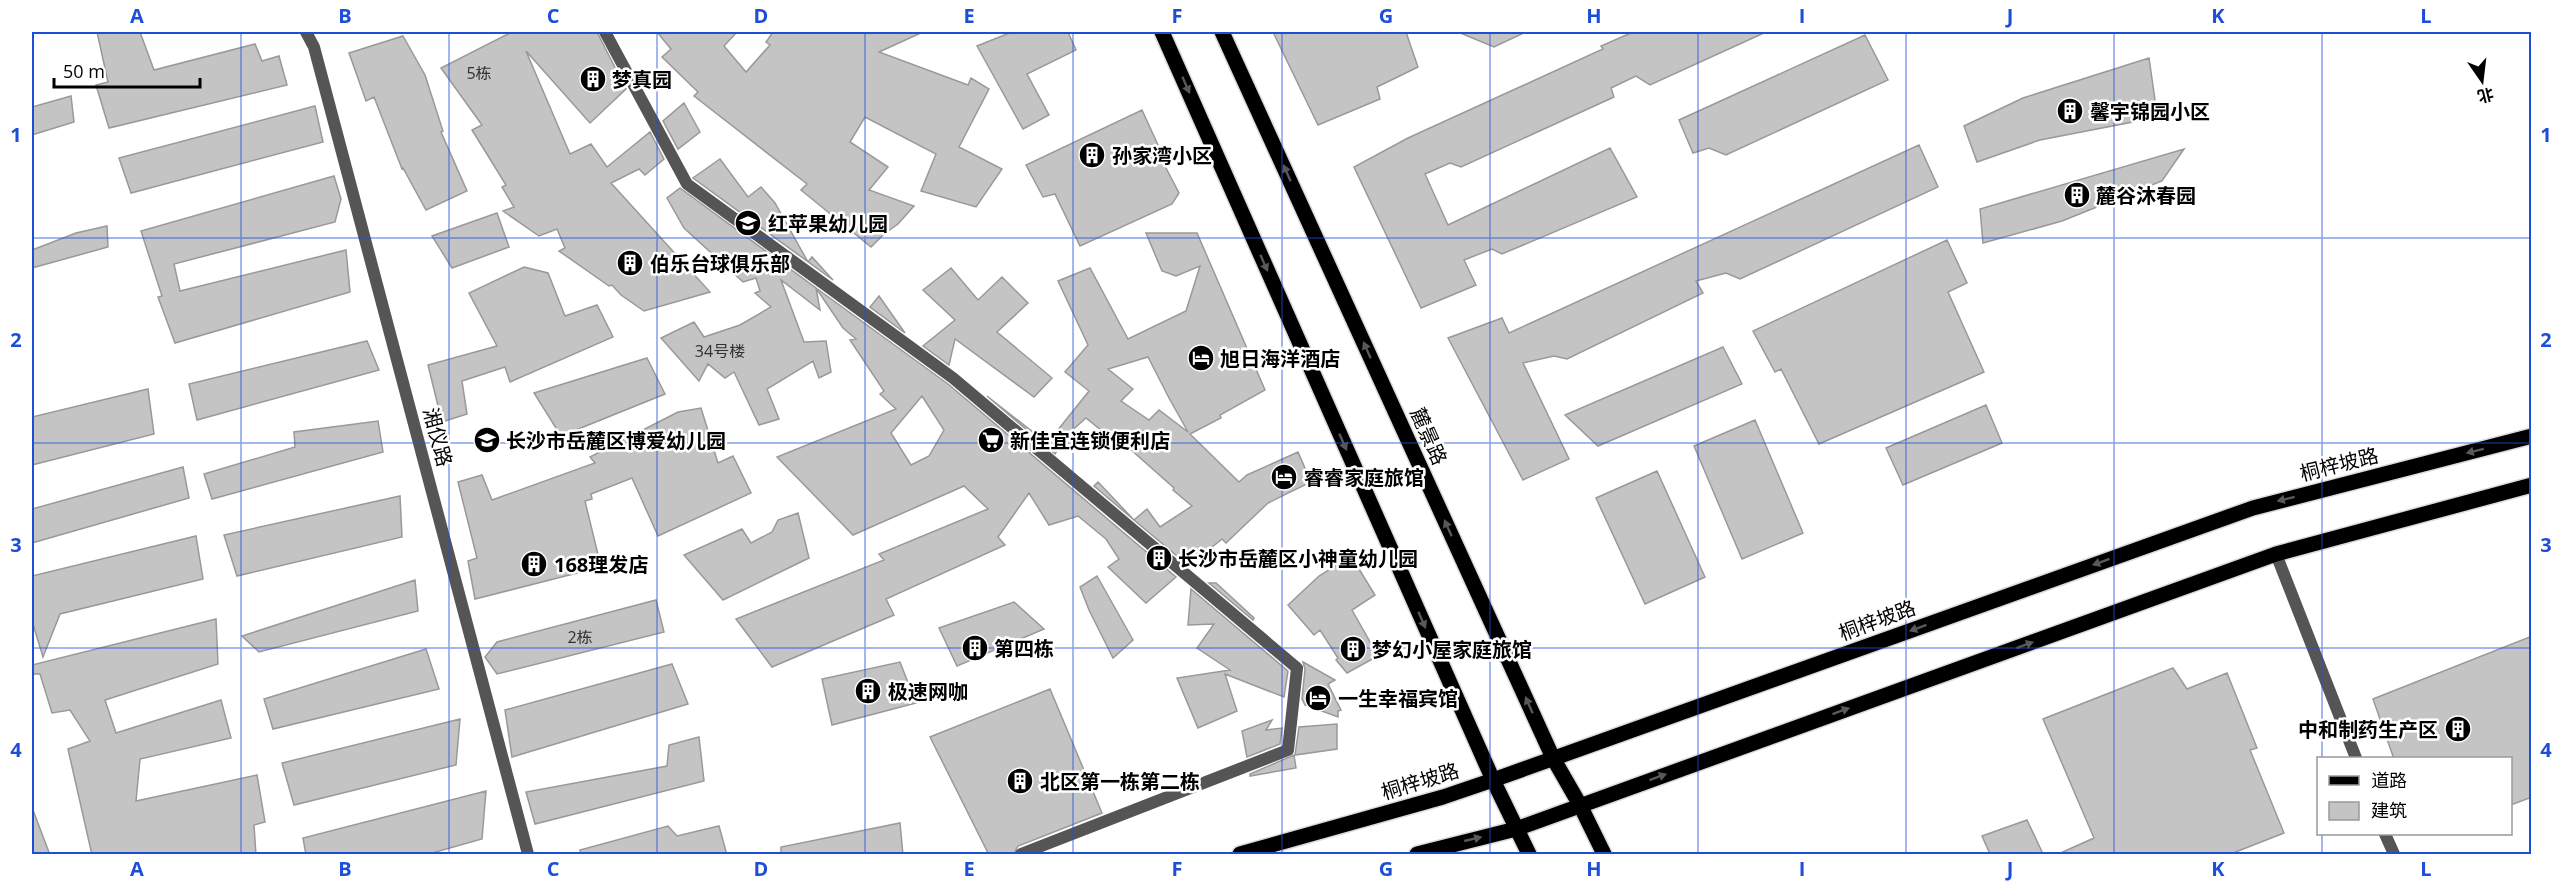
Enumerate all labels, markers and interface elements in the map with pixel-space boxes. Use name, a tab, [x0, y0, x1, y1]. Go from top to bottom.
text: A	[130, 2, 144, 29]
text: B	[338, 2, 352, 29]
text: C	[547, 2, 560, 29]
text: D	[754, 2, 768, 29]
text: E	[963, 2, 975, 29]
text: F	[1172, 2, 1182, 29]
text: G	[1379, 2, 1393, 29]
text: H	[1586, 2, 1602, 29]
text: I	[1799, 2, 1805, 29]
text: J	[2005, 2, 2013, 29]
text: K	[2211, 2, 2225, 29]
text: L	[2420, 2, 2432, 29]
scale bar	[54, 51, 200, 89]
north arrow	[2452, 51, 2512, 111]
text: 50 m	[63, 59, 105, 83]
house number: 5栋	[466, 62, 492, 84]
building icon: 梦真园	[578, 64, 608, 94]
place label: 梦真园	[612, 66, 672, 93]
one-way arrow	[1182, 76, 1191, 94]
text: 北	[2475, 83, 2496, 108]
building icon: 馨宇锦园小区	[2055, 96, 2085, 126]
place label: 馨宇锦园小区	[2090, 98, 2210, 125]
text: 1	[10, 121, 22, 148]
text: 1	[2540, 121, 2552, 148]
building icon: 孙家湾小区	[1077, 140, 1107, 170]
place label: 孙家湾小区	[1112, 142, 1212, 169]
one-way arrow	[1282, 164, 1291, 181]
building icon: 麓谷沐春园	[2062, 180, 2092, 210]
place label: 麓谷沐春园	[2096, 182, 2196, 209]
school or university icon: 红苹果幼儿园	[733, 208, 763, 238]
place label: 红苹果幼儿园	[768, 210, 888, 237]
building icon: 伯乐台球俱乐部	[615, 248, 645, 278]
place label: 伯乐台球俱乐部	[650, 250, 790, 277]
one-way arrow	[1260, 255, 1269, 272]
text: 2	[10, 326, 22, 353]
text: 2	[2540, 326, 2552, 353]
house number: 34号楼	[695, 340, 745, 362]
one-way arrow	[1363, 342, 1372, 359]
hotel icon: 旭日海洋酒店	[1186, 343, 1216, 373]
place label: 旭日海洋酒店	[1220, 345, 1340, 372]
street label: 麓景路	[1404, 403, 1454, 469]
street label: 湘仪路	[417, 405, 459, 469]
school or university icon: 长沙市岳麓区博爱幼儿园	[472, 425, 502, 455]
supermarket icon: 新佳宜连锁便利店	[976, 425, 1006, 455]
place label: 长沙市岳麓区博爱幼儿园	[506, 427, 726, 454]
place label: 新佳宜连锁便利店	[1010, 427, 1170, 454]
one-way arrow	[1338, 433, 1348, 451]
street label: 桐梓坡路	[2297, 441, 2381, 487]
one-way arrow	[2466, 446, 2484, 456]
hotel icon: 睿睿家庭旅馆	[1269, 462, 1299, 492]
place label: 睿睿家庭旅馆	[1304, 464, 1424, 491]
one-way arrow	[2277, 495, 2295, 504]
one-way arrow	[1443, 518, 1453, 536]
text: 3	[10, 531, 22, 558]
text: 3	[2540, 531, 2552, 558]
building icon: 长沙市岳麓区小神童幼儿园	[1144, 543, 1174, 573]
place label: 长沙市岳麓区小神童幼儿园	[1178, 545, 1418, 572]
building icon: 168理发店	[519, 549, 549, 579]
place label: 168理发店	[554, 551, 648, 578]
one-way arrow	[2092, 557, 2110, 567]
street label: 桐梓坡路	[1835, 594, 1919, 646]
one-way arrow	[1417, 612, 1427, 630]
one-way arrow	[1909, 623, 1927, 633]
house number: 2栋	[567, 626, 593, 648]
building icon: 第四栋	[960, 633, 990, 663]
building icon: 梦幻小屋家庭旅馆	[1338, 634, 1368, 664]
place label: 第四栋	[994, 635, 1054, 662]
place label: 梦幻小屋家庭旅馆	[1372, 636, 1532, 663]
one-way arrow	[2016, 639, 2034, 649]
building icon: 极速网咖	[853, 676, 883, 706]
place label: 极速网咖	[888, 678, 968, 705]
hotel icon: 一生幸福宾馆	[1303, 683, 1333, 713]
place label: 一生幸福宾馆	[1338, 685, 1458, 712]
one-way arrow	[1524, 697, 1533, 714]
one-way arrow	[1832, 705, 1850, 715]
building icon: 中和制药生产区	[2443, 714, 2473, 744]
place label: 中和制药生产区	[2298, 716, 2438, 743]
text: 4	[10, 736, 22, 763]
text: 4	[2540, 736, 2552, 763]
street label: 桐梓坡路	[1378, 756, 1462, 806]
legend	[2317, 757, 2512, 835]
building icon: 北区第一栋第二栋	[1005, 766, 1035, 796]
place label: 北区第一栋第二栋	[1040, 768, 1200, 795]
text: 道路	[2371, 768, 2407, 792]
one-way arrow	[1649, 771, 1667, 781]
text: 建筑	[2371, 798, 2407, 822]
one-way arrow	[1464, 834, 1483, 843]
text: A	[130, 855, 144, 882]
text: B	[338, 855, 352, 882]
text: C	[547, 855, 560, 882]
text: D	[754, 855, 768, 882]
text: E	[963, 855, 975, 882]
text: F	[1172, 855, 1182, 882]
text: G	[1379, 855, 1393, 882]
text: H	[1586, 855, 1602, 882]
text: I	[1799, 855, 1805, 882]
text: J	[2005, 855, 2013, 882]
text: K	[2211, 855, 2225, 882]
text: L	[2420, 855, 2432, 882]

